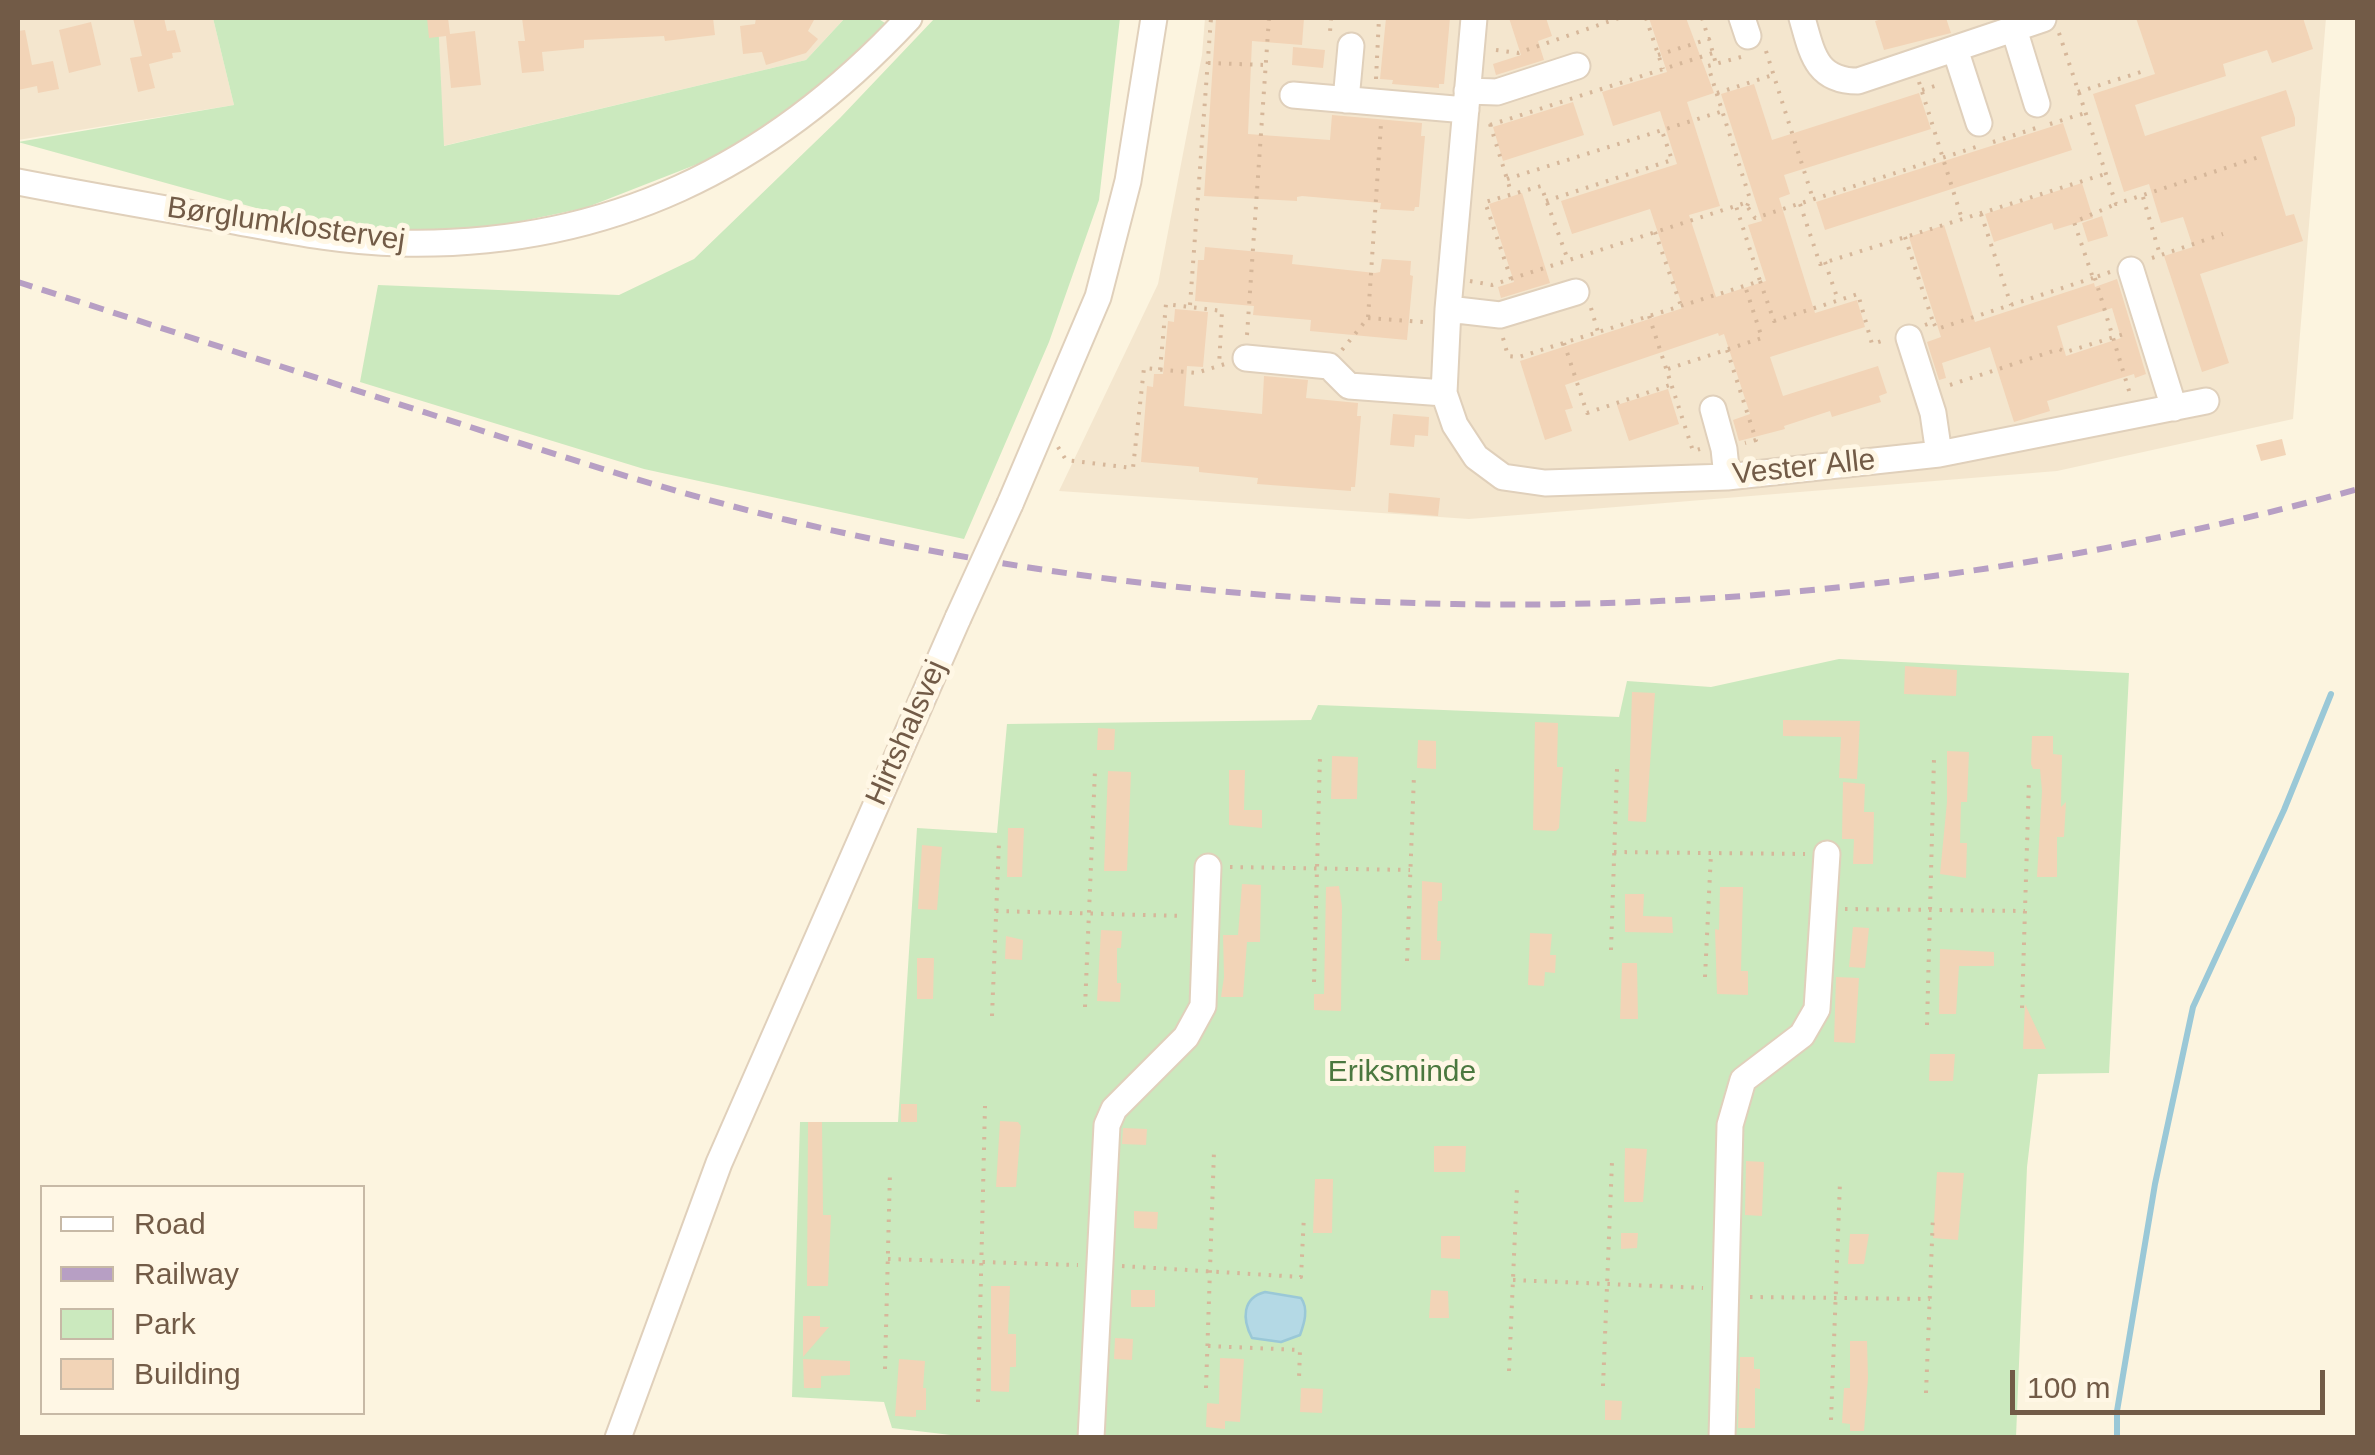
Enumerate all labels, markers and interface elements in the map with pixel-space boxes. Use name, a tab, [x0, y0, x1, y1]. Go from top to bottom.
street label: Børglumklostervej	[165, 190, 407, 260]
street label: Vester Alle	[1731, 443, 1877, 493]
street label: Hirtshalsvej	[859, 655, 955, 811]
park label: Eriksminde	[1328, 1055, 1476, 1091]
legend	[40, 1185, 365, 1415]
text: Road	[134, 1207, 206, 1240]
text: Railway	[134, 1257, 239, 1290]
text: Park	[134, 1307, 196, 1340]
scale bar	[2015, 1350, 2330, 1412]
text: Building	[134, 1357, 241, 1390]
text: 100 m	[2027, 1371, 2110, 1404]

